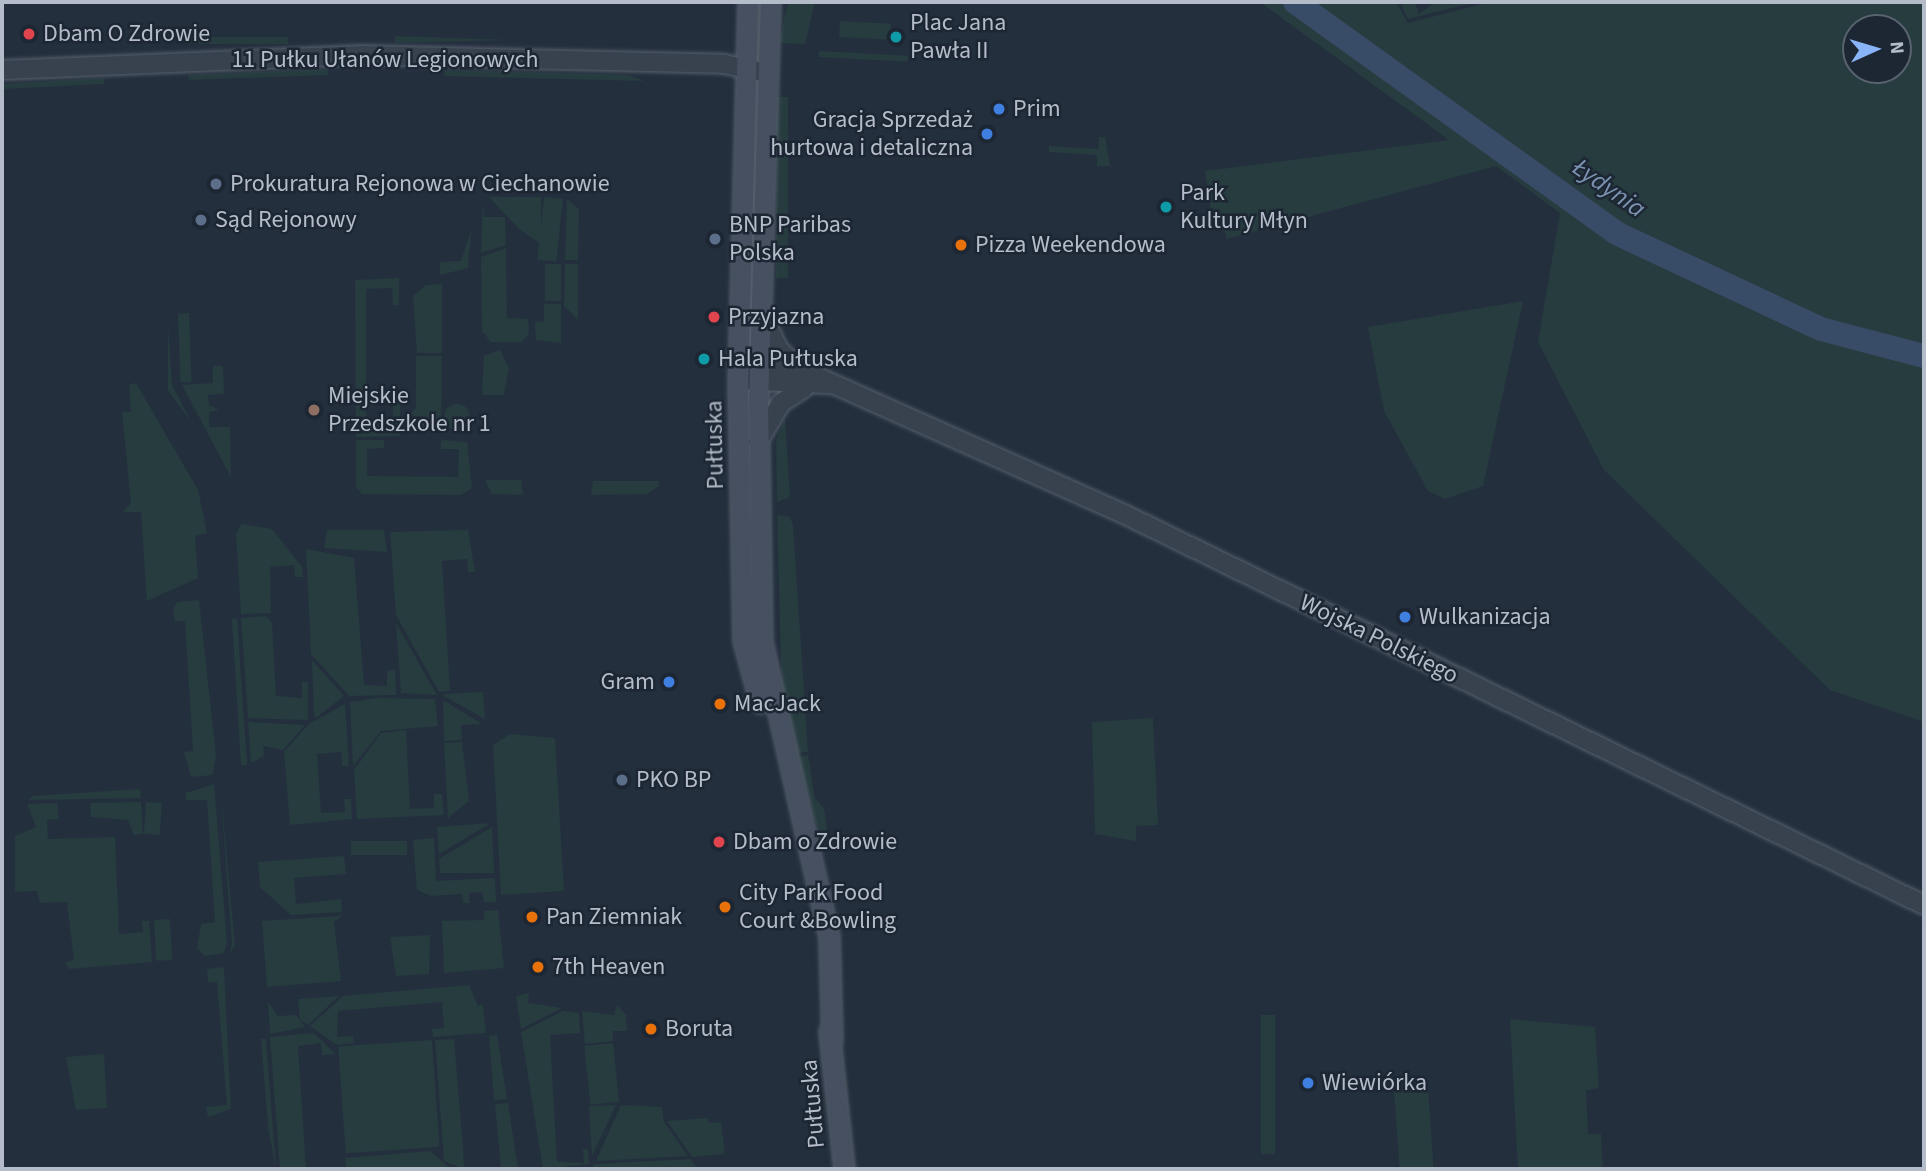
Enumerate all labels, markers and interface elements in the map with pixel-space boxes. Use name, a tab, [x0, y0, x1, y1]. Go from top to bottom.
place label: Plac Jana Pawła II	[910, 9, 1006, 65]
north arrow	[1842, 14, 1912, 84]
place label: Dbam O Zdrowie	[43, 20, 210, 48]
marker: Dbam O Zdrowie	[21, 26, 37, 42]
marker: Plac Jana Pawła II	[888, 29, 904, 45]
text: N	[1883, 40, 1910, 55]
street label: 11 Pułku Ułanów Legionowych	[231, 46, 539, 74]
place label: Prim	[1013, 95, 1061, 123]
marker: Prim	[991, 101, 1007, 117]
place label: Gracja Sprzedaż hurtowa i detaliczna	[770, 106, 973, 162]
marker: Gracja Sprzedaż hurtowa i detaliczna	[979, 126, 995, 142]
water label: Łydynia	[1566, 152, 1652, 224]
place label: Prokuratura Rejonowa w Ciechanowie	[230, 170, 610, 198]
marker: Prokuratura Rejonowa w Ciechanowie	[208, 176, 224, 192]
place label: Park Kultury Młyn	[1180, 179, 1308, 235]
marker: Park Kultury Młyn	[1158, 199, 1174, 215]
place label: Sąd Rejonowy	[215, 206, 357, 234]
place label: BNP Paribas Polska	[729, 211, 851, 267]
marker: Sąd Rejonowy	[193, 212, 209, 228]
marker: BNP Paribas Polska	[707, 231, 723, 247]
place label: Pizza Weekendowa	[975, 231, 1166, 259]
marker: Pizza Weekendowa	[953, 237, 969, 253]
place label: Przyjazna	[728, 303, 824, 331]
marker: Przyjazna	[706, 309, 722, 325]
place label: Hala Pułtuska	[718, 345, 858, 373]
marker: Hala Pułtuska	[696, 351, 712, 367]
place label: Miejskie Przedszkole nr 1	[328, 382, 491, 438]
street label: Pułtuska	[700, 400, 730, 490]
marker: Miejskie Przedszkole nr 1	[306, 402, 322, 418]
street label: Wojska Polskiego	[1295, 588, 1463, 690]
place label: Wulkanizacja	[1419, 603, 1551, 631]
marker: Wulkanizacja	[1397, 609, 1413, 625]
place label: Gram	[600, 668, 655, 696]
marker: Gram	[661, 674, 677, 690]
place label: MacJack	[734, 690, 821, 718]
marker: MacJack	[712, 696, 728, 712]
place label: PKO BP	[636, 766, 711, 794]
marker: PKO BP	[614, 772, 630, 788]
place label: Dbam o Zdrowie	[733, 828, 897, 856]
marker: Dbam o Zdrowie	[711, 834, 727, 850]
place label: City Park Food Court &Bowling	[739, 879, 896, 935]
marker: City Park Food Court &Bowling	[717, 899, 733, 915]
place label: Pan Ziemniak	[546, 903, 682, 931]
marker: Pan Ziemniak	[524, 909, 540, 925]
place label: 7th Heaven	[552, 953, 665, 981]
marker: 7th Heaven	[530, 959, 546, 975]
place label: Boruta	[665, 1015, 733, 1043]
marker: Boruta	[643, 1021, 659, 1037]
street label: Pułtuska	[795, 1058, 831, 1150]
place label: Wiewiórka	[1322, 1069, 1427, 1097]
marker: Wiewiórka	[1300, 1075, 1316, 1091]

